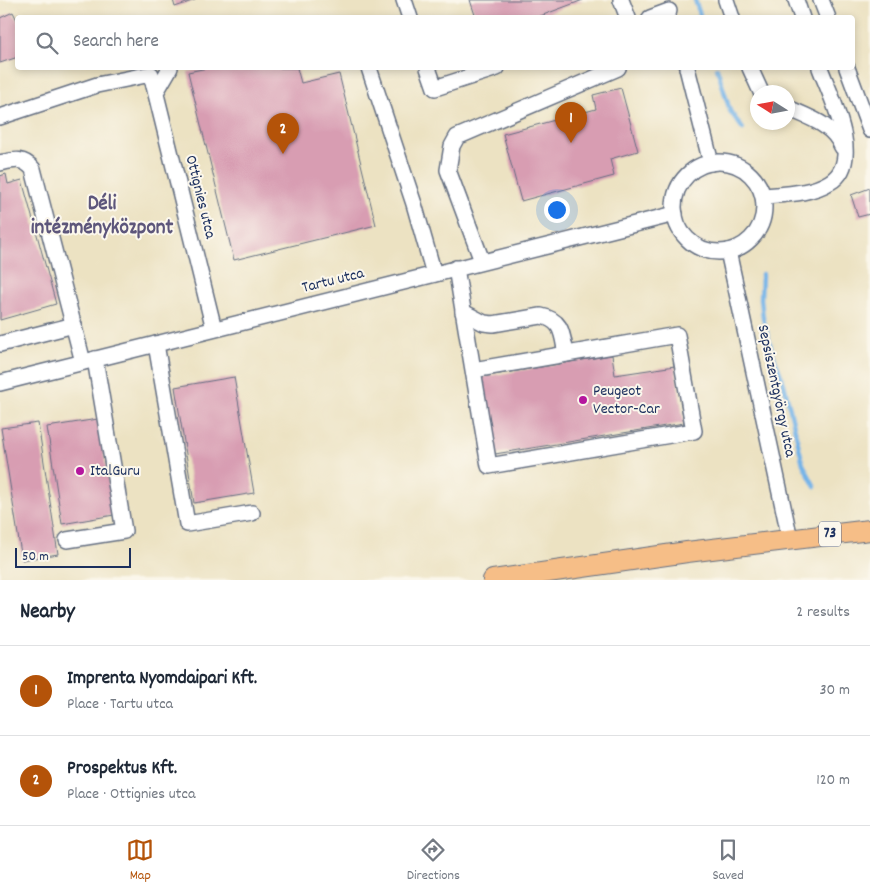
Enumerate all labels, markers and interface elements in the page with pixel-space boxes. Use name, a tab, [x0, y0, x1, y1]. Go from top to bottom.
search box	[15, 15, 855, 70]
icon: search	[33, 29, 61, 57]
text: Search here	[73, 29, 159, 56]
north arrow	[750, 85, 795, 130]
pin: 1	[555, 102, 587, 143]
pin: 2	[267, 113, 299, 154]
street label: Ottignies utca	[179, 153, 222, 242]
district label: Déli intézményközpont	[31, 190, 173, 244]
your location	[544, 197, 570, 223]
street label: Tartu utca	[300, 262, 367, 300]
street label: Sepsiszentgyörgy utca	[751, 323, 801, 460]
place label: Peugeot Vector-Car	[593, 380, 660, 421]
marker: Peugeot Vector-Car	[577, 394, 589, 406]
place label: ItalGuru	[90, 460, 140, 483]
marker: ItalGuru	[74, 465, 86, 477]
road number: 73	[819, 522, 841, 546]
scale bar	[15, 545, 131, 568]
text: 50 m	[22, 547, 49, 567]
text: Nearby	[20, 598, 75, 628]
text: 2 results	[796, 601, 850, 624]
text: Imprenta Nyomdaipari Kft.	[67, 666, 257, 693]
text: 1	[34, 679, 38, 702]
text: 30 m	[820, 679, 850, 702]
text: Place · Tartu utca	[67, 693, 173, 716]
text: Prospektus Kft.	[67, 756, 177, 783]
text: 2	[33, 769, 40, 792]
text: 120 m	[816, 769, 850, 792]
text: Place · Ottignies utca	[67, 783, 195, 806]
tab: Map	[126, 836, 154, 886]
tab: Directions	[407, 836, 460, 886]
tab: Saved	[712, 836, 744, 886]

